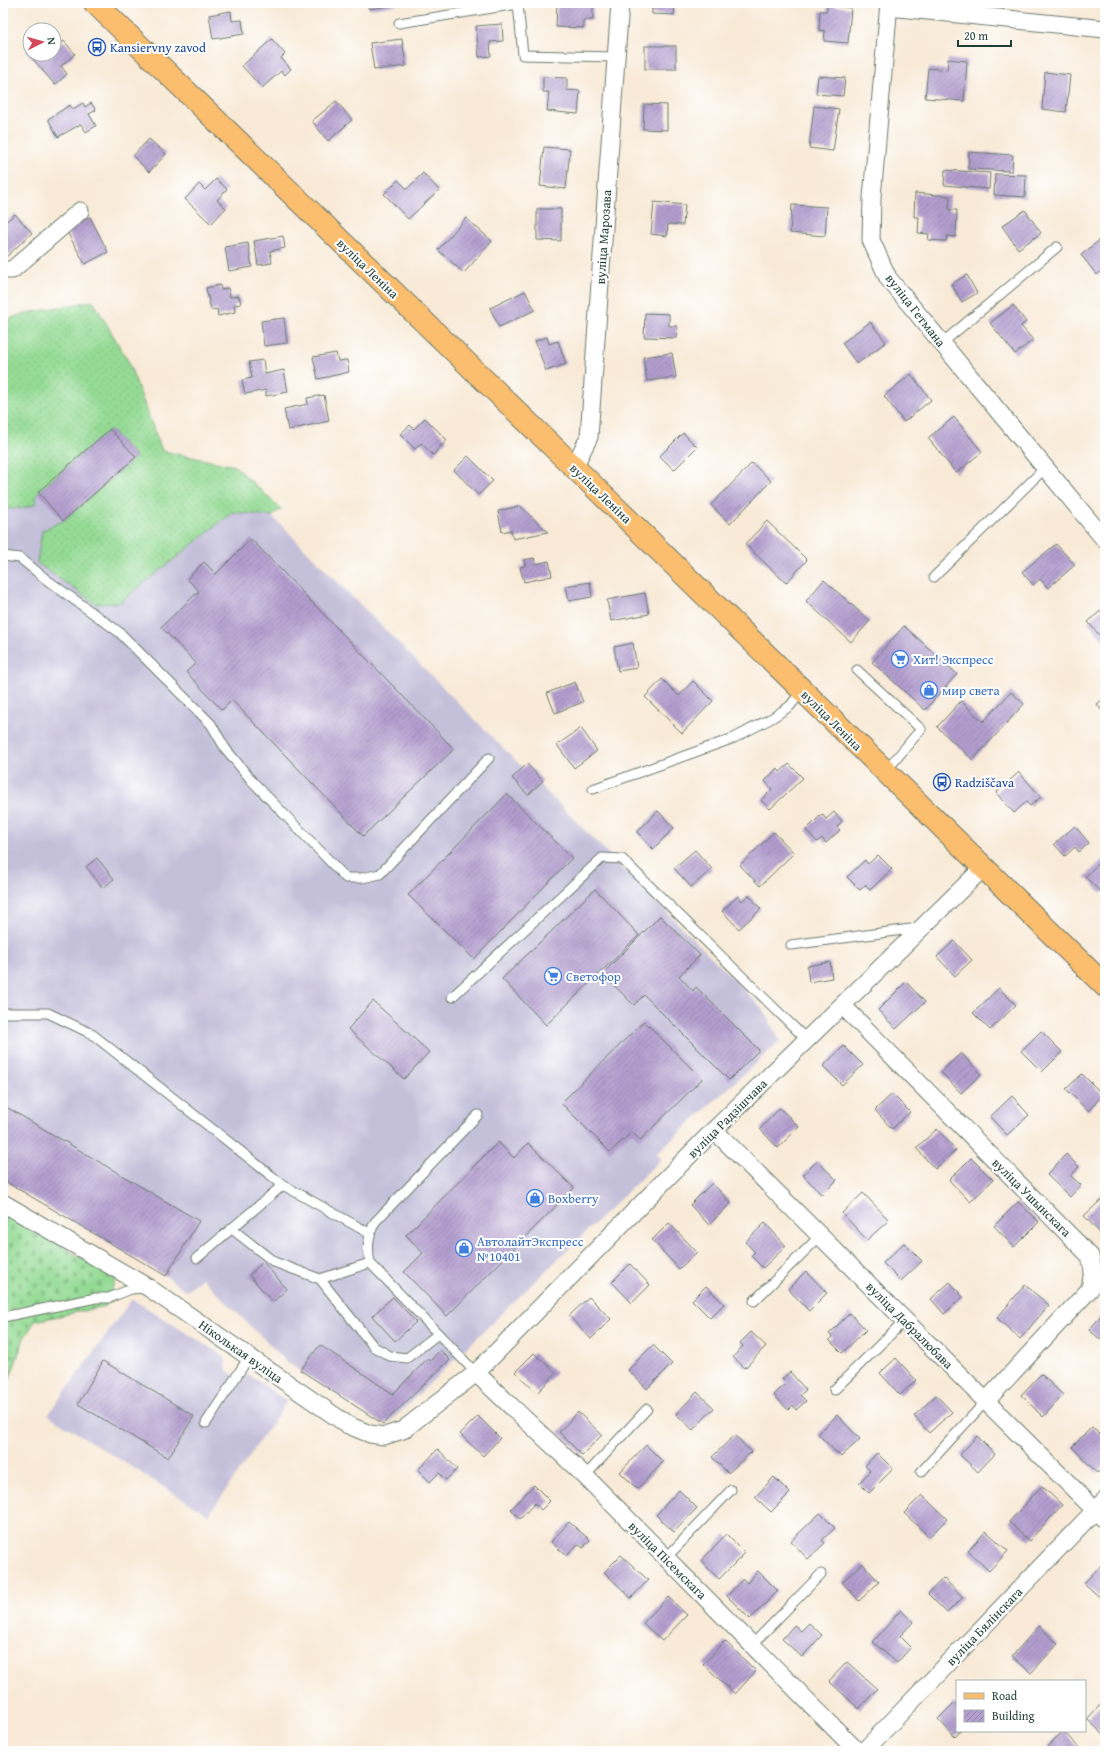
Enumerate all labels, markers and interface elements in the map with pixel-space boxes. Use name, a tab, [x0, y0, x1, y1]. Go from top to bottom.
north arrow	[22, 22, 62, 62]
scale bar	[958, 22, 1011, 48]
text: 20 m	[964, 27, 988, 44]
text: N	[44, 36, 60, 46]
bus stop icon: Kansiervny zavod	[87, 37, 107, 57]
place label: Kansiervny zavod	[110, 38, 206, 57]
street label: вуліца Марозава	[591, 188, 616, 285]
street label: вуліца Леніна	[332, 234, 403, 303]
street label: вуліца Гетмана	[881, 270, 951, 352]
street label: вуліца Леніна	[565, 459, 636, 528]
supermarket icon: Хит! Экспресс	[890, 649, 910, 669]
place label: Хит! Экспресс	[913, 650, 994, 669]
shop icon: мир света	[919, 680, 939, 700]
place label: мир света	[942, 681, 1000, 700]
street label: вуліца Леніна	[797, 686, 867, 756]
bus stop icon: Radziščava	[932, 772, 952, 792]
place label: Radziščava	[955, 773, 1015, 792]
supermarket icon: Светофор	[543, 966, 563, 986]
place label: Светофор	[566, 967, 621, 986]
street label: вуліца Радзішчава	[683, 1074, 772, 1162]
street label: вуліца Ушынскага	[988, 1153, 1076, 1242]
shop icon: Boxberry	[525, 1188, 545, 1208]
place label: Boxberry	[548, 1189, 599, 1208]
place label: АвтолайтЭкспресс №10401	[477, 1232, 584, 1266]
shop icon: АвтолайтЭкспресс №10401	[454, 1238, 474, 1258]
street label: вуліца Дабралюбава	[862, 1277, 958, 1374]
street label: Ніколькая вуліца	[195, 1315, 287, 1388]
street label: вуліца Пісемскага	[624, 1517, 712, 1604]
street label: вуліца Бялінскага	[942, 1582, 1028, 1670]
legend	[956, 1680, 1086, 1732]
text: Road	[992, 1687, 1018, 1704]
text: Building	[992, 1707, 1035, 1724]

